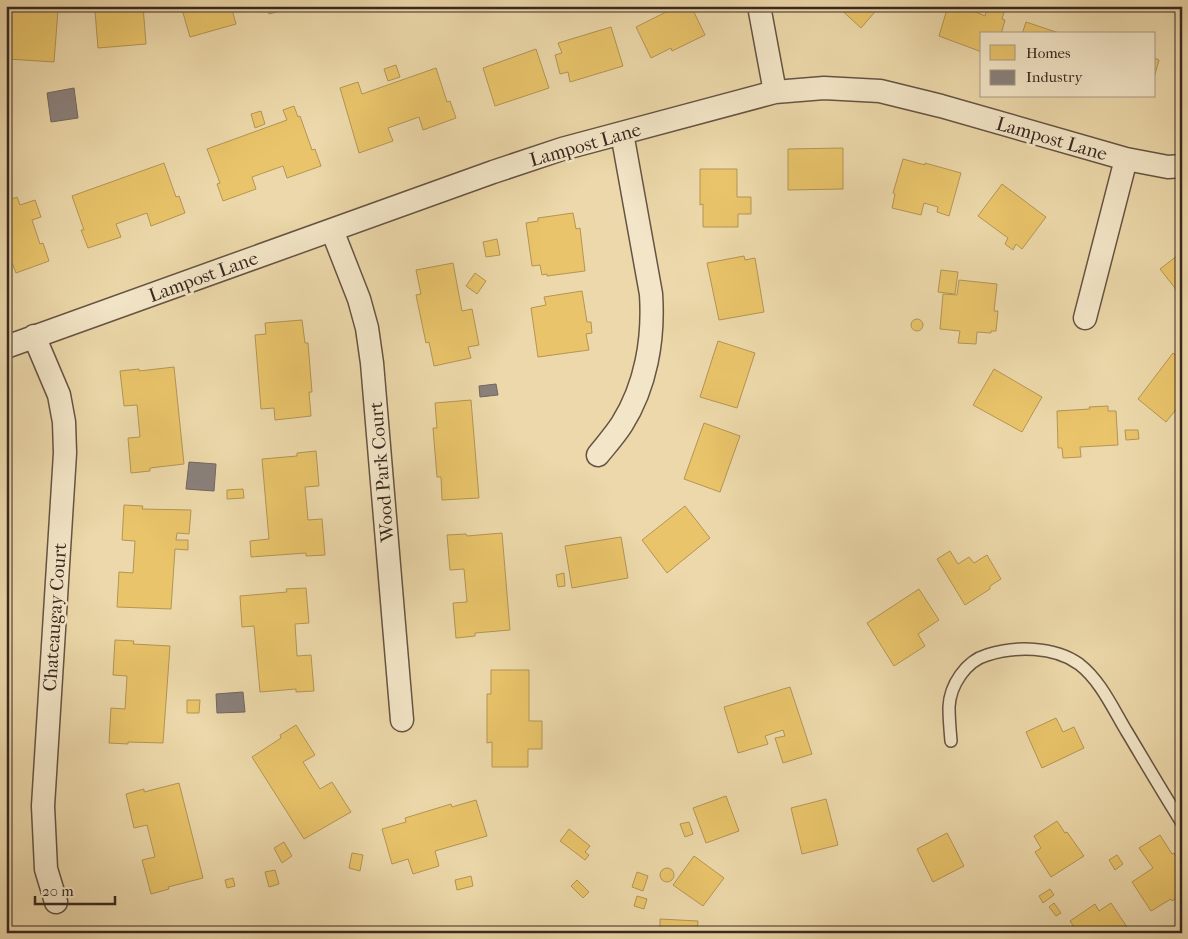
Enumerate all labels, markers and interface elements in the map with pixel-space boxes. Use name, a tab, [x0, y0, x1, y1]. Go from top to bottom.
legend	[980, 32, 1156, 98]
text: Homes	[1026, 44, 1071, 62]
text: Industry	[1026, 68, 1083, 86]
street label: Lampost Lane	[994, 113, 1110, 165]
street label: Lampost Lane	[527, 119, 643, 171]
street label: Lampost Lane	[146, 247, 261, 307]
street label: Wood Park Court	[365, 401, 399, 544]
street label: Chateaugay Court	[39, 542, 71, 692]
scale bar	[35, 874, 115, 906]
text: 20 m	[42, 882, 74, 900]

